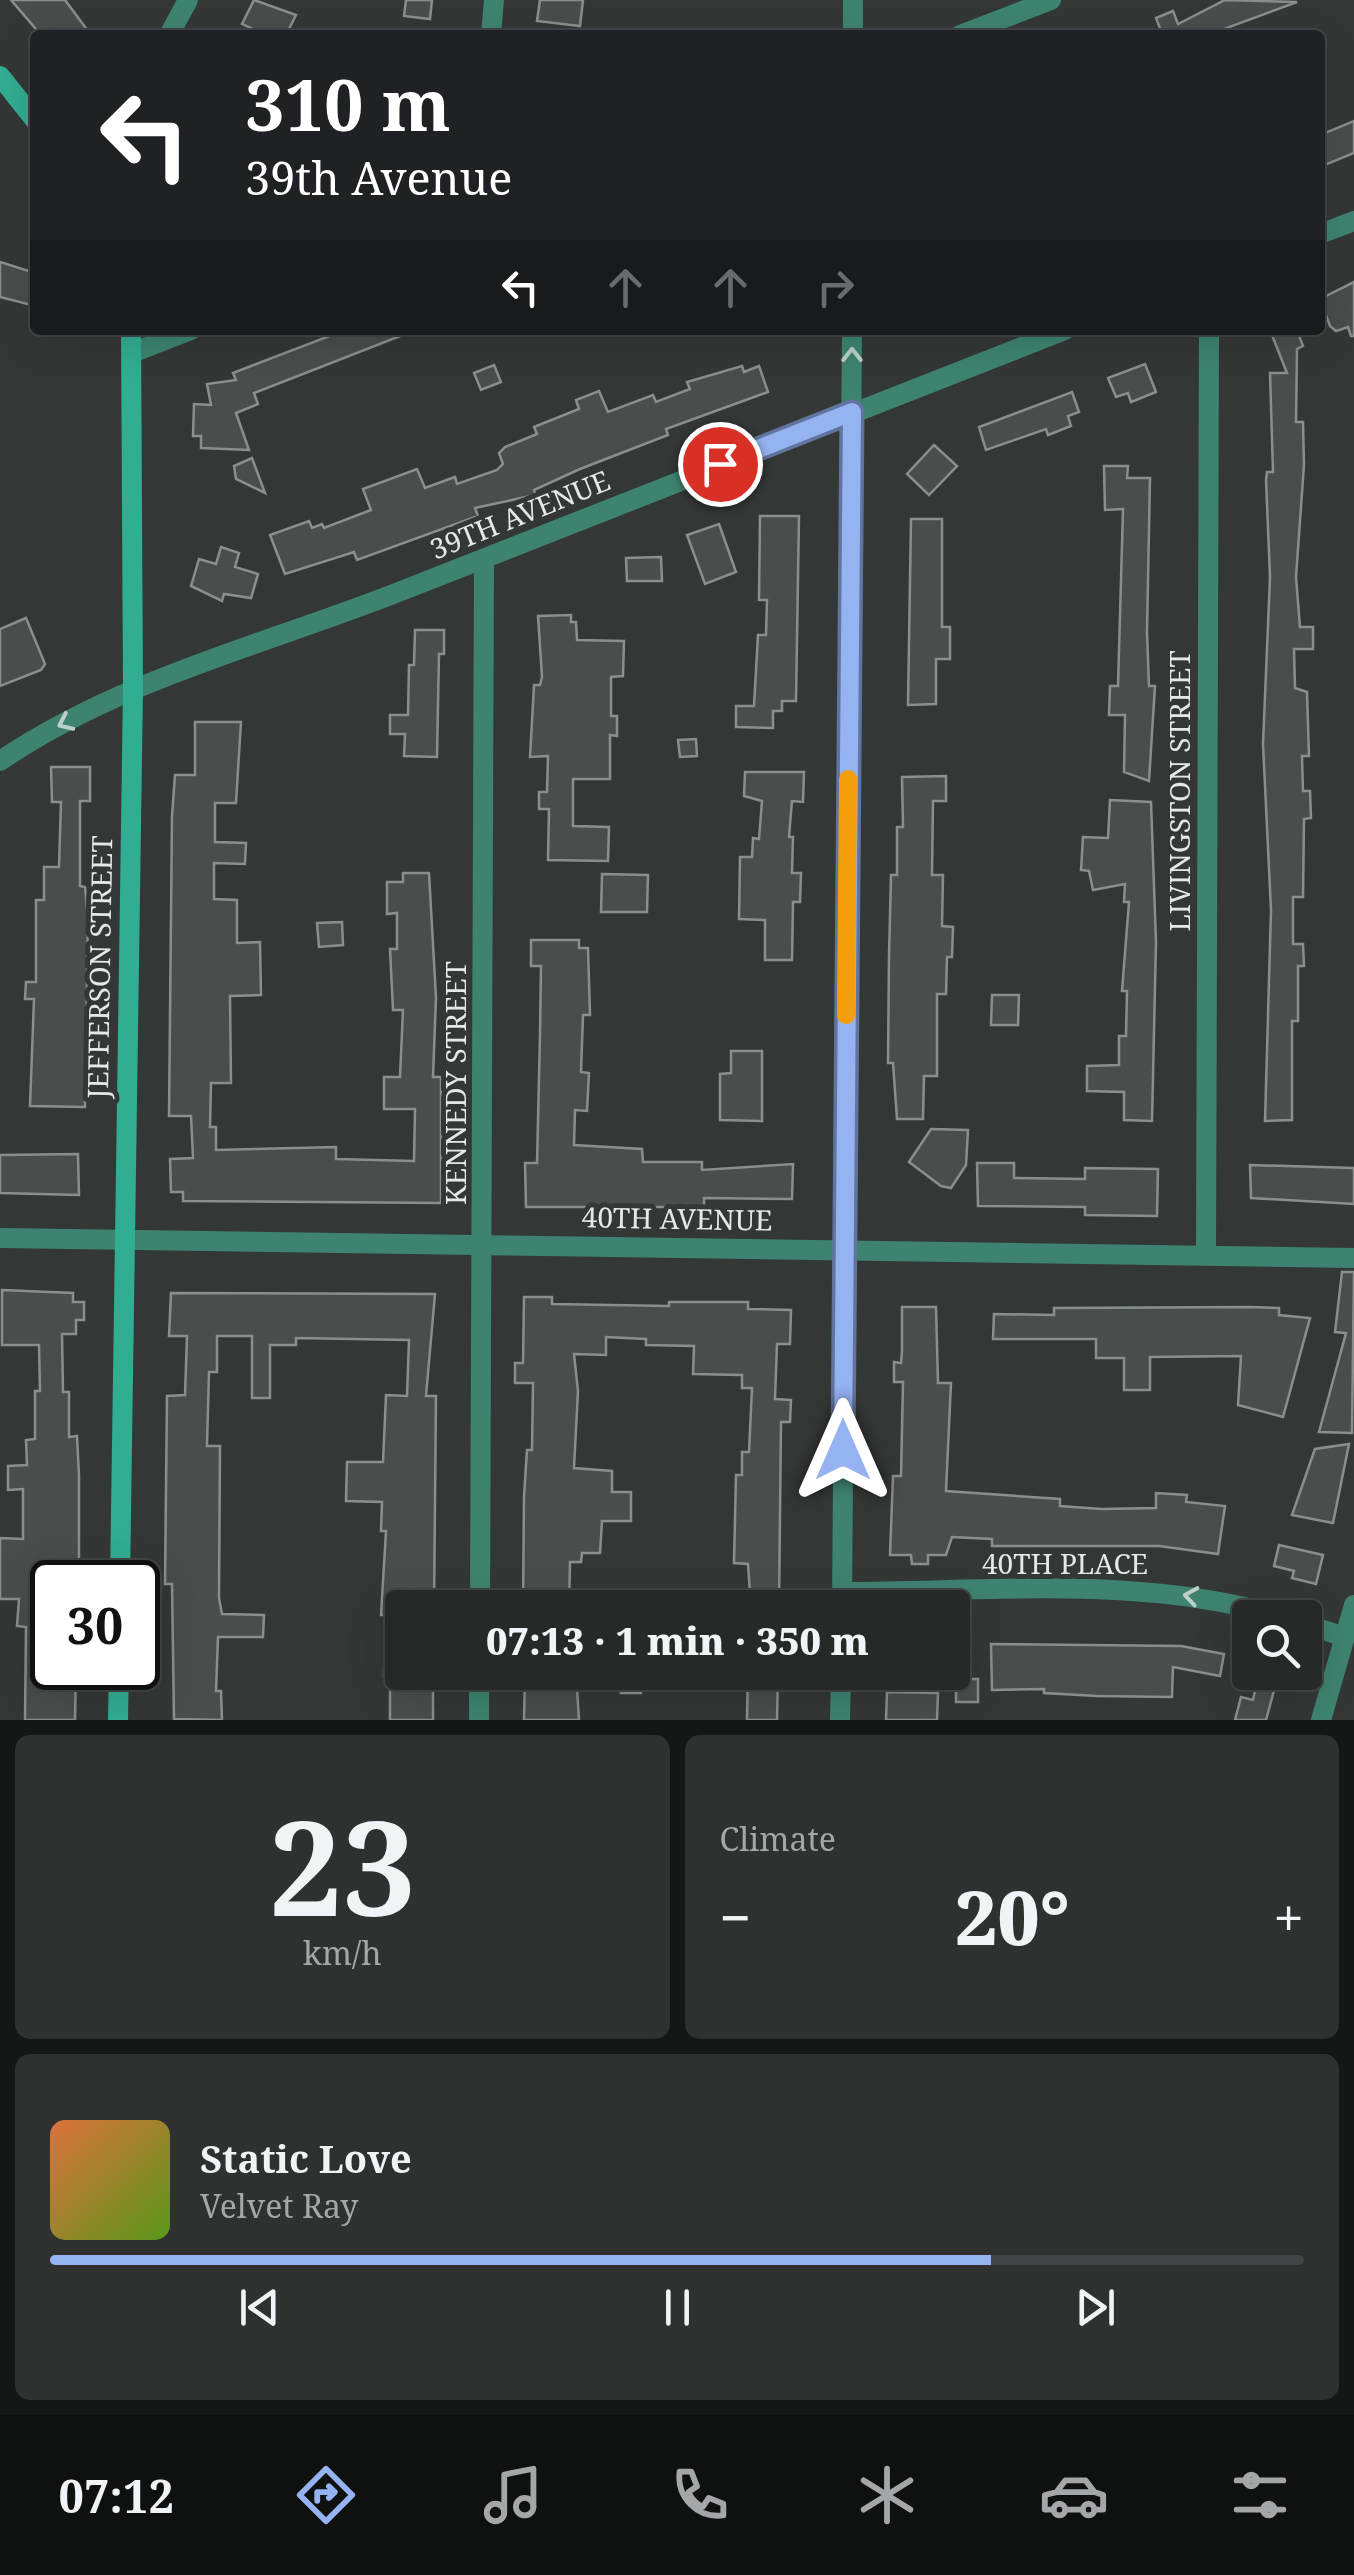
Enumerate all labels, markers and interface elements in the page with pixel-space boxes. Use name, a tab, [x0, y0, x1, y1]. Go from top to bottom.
text: 310 m	[245, 56, 451, 152]
icon: left	[80, 70, 210, 200]
text: 39th Avenue	[245, 147, 512, 208]
icon: left	[493, 260, 548, 315]
icon: ahead	[598, 260, 653, 315]
icon: ahead	[703, 260, 758, 315]
icon: right	[808, 260, 863, 315]
one-way arrow	[841, 347, 863, 362]
pin	[678, 422, 763, 507]
icon: arrive	[693, 437, 748, 492]
street label: 39TH AVENUE	[424, 461, 615, 567]
street label: LIVINGSTON STREET	[1160, 650, 1198, 932]
one-way arrow	[57, 710, 75, 730]
street label: JEFFERSON STREET	[78, 835, 120, 1100]
street label: KENNEDY STREET	[436, 961, 474, 1205]
street label: 40TH AVENUE	[581, 1197, 773, 1239]
position arrow	[791, 1398, 895, 1502]
street label: 40TH PLACE	[982, 1544, 1148, 1582]
speed limit sign: 30	[30, 1560, 160, 1690]
one-way arrow	[1183, 1586, 1199, 1607]
map controls	[1232, 1600, 1322, 1690]
button: search	[1232, 1600, 1322, 1690]
text: 07:13 · 1 min · 350 m	[486, 1614, 869, 1666]
text: 23	[269, 1777, 416, 1954]
text: Climate	[720, 1817, 836, 1860]
text: 20°	[955, 1865, 1070, 1967]
text: −	[720, 1879, 751, 1954]
text: +	[1273, 1879, 1304, 1954]
text: km/h	[303, 1931, 382, 1974]
text: Static Love	[200, 2132, 412, 2184]
text: Velvet Ray	[200, 2184, 358, 2227]
icon: previous	[232, 2280, 287, 2335]
icon: pause	[650, 2280, 705, 2335]
icon: next	[1068, 2280, 1123, 2335]
icon: directions	[291, 2460, 361, 2530]
icon: music	[478, 2460, 548, 2530]
icon: phone	[665, 2460, 735, 2530]
icon: climate	[852, 2460, 922, 2530]
icon: car	[1039, 2460, 1109, 2530]
icon: filters	[1225, 2460, 1295, 2530]
text: 07:12	[58, 2465, 174, 2526]

